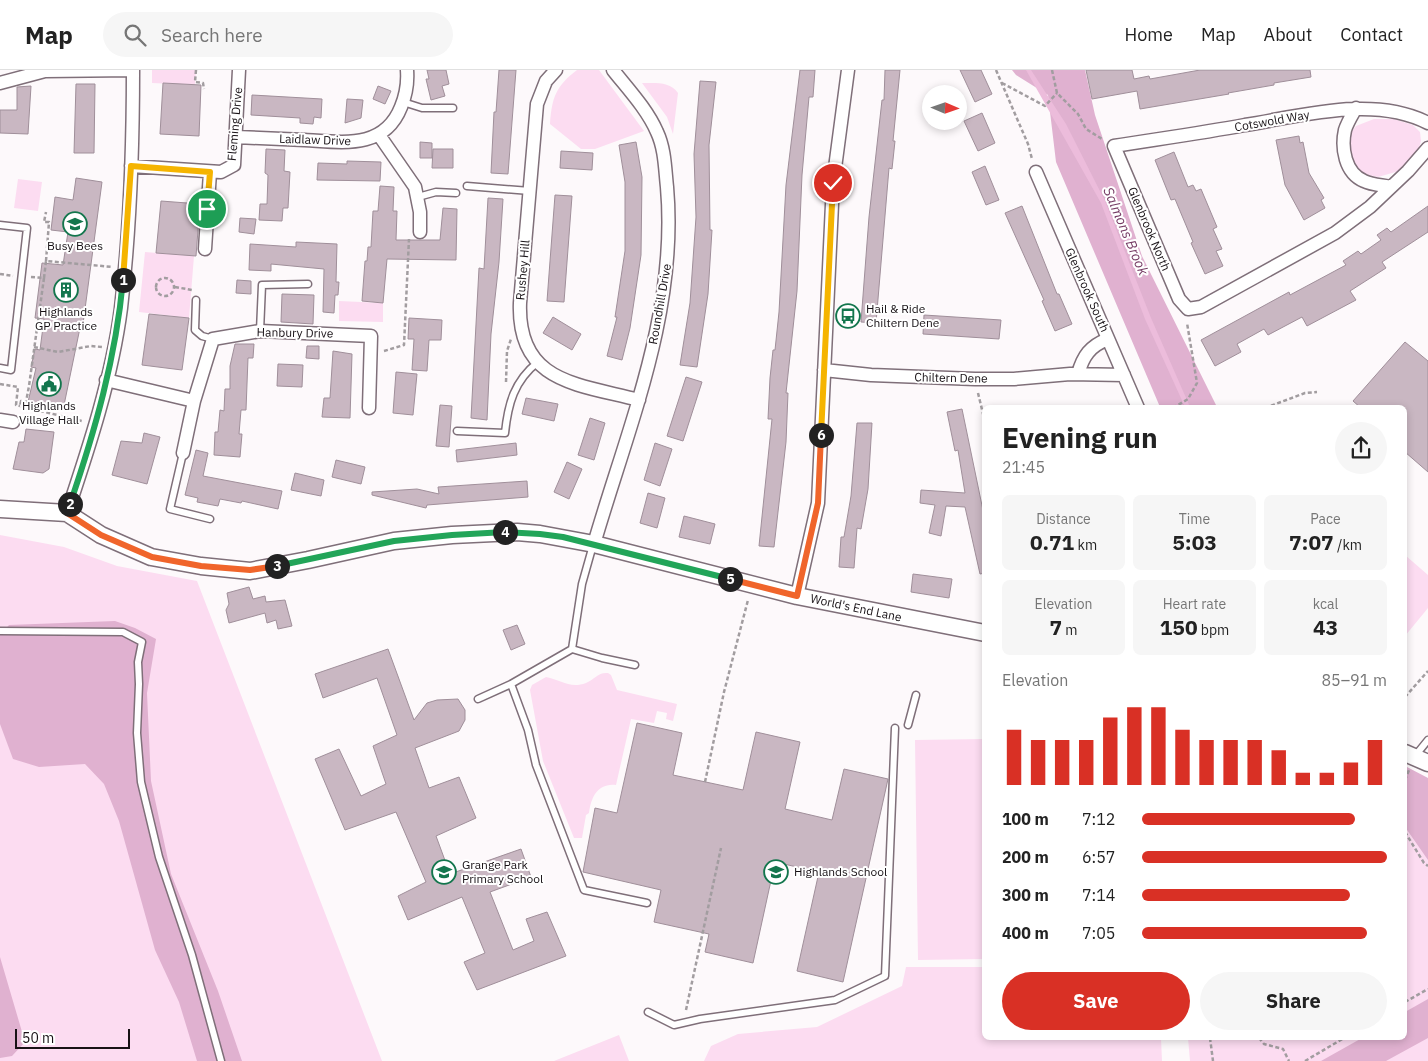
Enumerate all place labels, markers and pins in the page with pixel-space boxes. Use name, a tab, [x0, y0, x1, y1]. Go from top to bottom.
pin	[812, 162, 854, 204]
pin	[186, 188, 228, 230]
school or university icon: Busy Bees	[62, 211, 88, 237]
place label: Busy Bees	[47, 238, 103, 253]
pin: 1	[110, 268, 136, 292]
building icon: Highlands GP Practice	[53, 277, 79, 303]
place label: Hail & Ride Chiltern Dene	[866, 301, 940, 330]
bus stop icon: Hail & Ride Chiltern Dene	[835, 303, 861, 329]
place label: Highlands GP Practice	[35, 304, 97, 333]
public building icon: Highlands Village Hall	[36, 371, 62, 397]
place label: Highlands Village Hall	[19, 398, 79, 427]
pin: 6	[808, 422, 834, 448]
pin: 2	[58, 492, 82, 516]
pin: 4	[492, 520, 518, 544]
pin: 3	[264, 554, 290, 578]
pin: 5	[718, 566, 742, 592]
place label: Grange Park Primary School	[462, 857, 543, 886]
school or university icon: Grange Park Primary School	[431, 859, 457, 885]
school or university icon: Highlands School	[763, 859, 789, 885]
place label: Highlands School	[794, 864, 887, 879]

